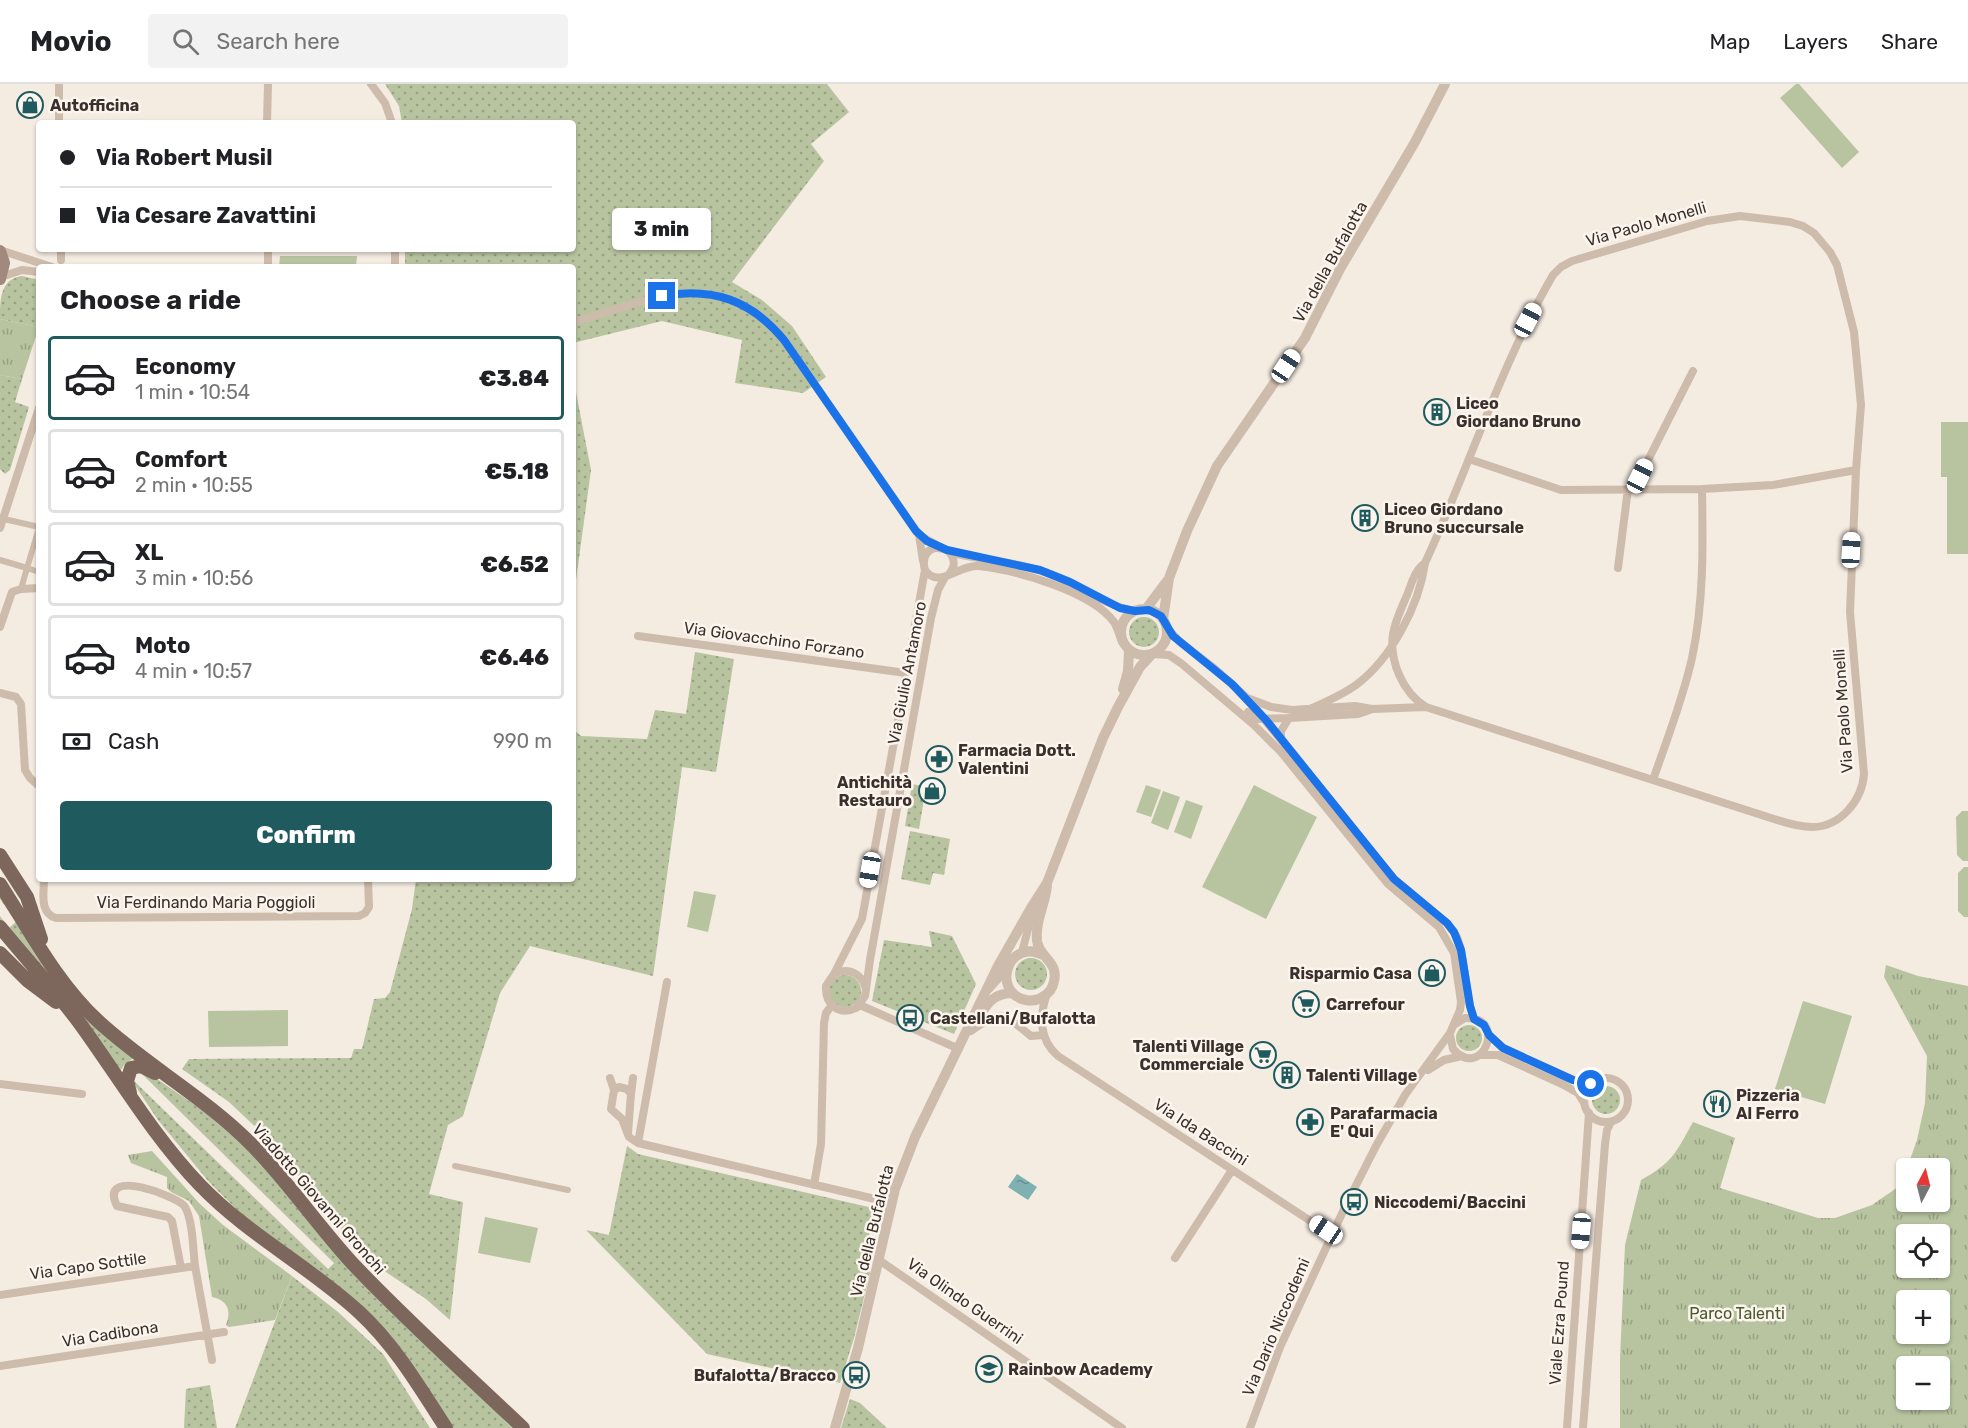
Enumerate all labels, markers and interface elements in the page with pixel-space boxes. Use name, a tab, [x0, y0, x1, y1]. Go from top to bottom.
search box	[148, 14, 568, 68]
text: Movio	[30, 25, 112, 58]
icon: search	[169, 25, 202, 58]
text: Search here	[217, 28, 340, 55]
text: Map	[1709, 29, 1750, 54]
text: Layers	[1783, 29, 1848, 54]
text: Share	[1881, 29, 1938, 54]
shop icon: Autofficina	[15, 90, 45, 120]
place label: Autofficina	[50, 96, 139, 115]
text: Via Robert Musil	[96, 144, 272, 171]
street label: Via della Bufalotta	[1289, 198, 1371, 326]
street label: Via Paolo Monelli	[1584, 198, 1708, 250]
text: Via Cesare Zavattini	[96, 202, 316, 229]
callout: 3 min	[612, 209, 712, 251]
text: 3 min	[634, 217, 689, 241]
route end	[648, 282, 675, 309]
text: Choose a ride	[60, 284, 241, 316]
car	[1512, 300, 1544, 340]
car	[1268, 346, 1304, 386]
icon: car	[63, 351, 117, 405]
text: Economy	[135, 353, 236, 380]
text: €3.84	[479, 365, 549, 392]
text: 1 min · 10:54	[135, 380, 250, 404]
place label: Liceo Giordano Bruno	[1456, 394, 1581, 431]
building icon: Liceo Giordano Bruno	[1422, 397, 1452, 427]
icon: car	[63, 444, 117, 498]
text: Comfort	[135, 446, 227, 473]
car	[1624, 456, 1656, 496]
text: €5.18	[485, 458, 549, 485]
text: 2 min · 10:55	[135, 473, 253, 497]
place label: Liceo Giordano Bruno succursale	[1384, 500, 1524, 537]
building icon: Liceo Giordano Bruno succursale	[1350, 503, 1380, 533]
car	[1841, 532, 1861, 568]
icon: car	[63, 537, 117, 591]
text: XL	[135, 539, 163, 566]
text: €6.52	[480, 551, 549, 578]
text: 3 min · 10:56	[135, 566, 253, 590]
street label: Via Giulio Antamoro	[884, 600, 930, 746]
street label: Via Giovacchino Forzano	[682, 618, 866, 662]
icon: car	[63, 630, 117, 684]
text: Moto	[135, 632, 190, 659]
text: €6.46	[480, 644, 549, 671]
street label: Via Paolo Monelli	[1829, 648, 1857, 774]
text: 4 min · 10:57	[135, 659, 252, 683]
icon: cash	[60, 725, 93, 758]
text: Cash	[108, 728, 159, 755]
text: 990 m	[493, 729, 552, 753]
place label: Farmacia Dott. Valentini	[958, 741, 1076, 778]
pharmacy icon: Farmacia Dott. Valentini	[924, 744, 954, 774]
place label: Antichità Restauro	[837, 773, 912, 810]
shop icon: Antichità Restauro	[917, 776, 947, 806]
button: Confirm	[60, 801, 552, 870]
car	[858, 851, 882, 889]
street label: Via Ferdinando Maria Poggioli	[97, 893, 315, 912]
shop icon: Risparmio Casa	[1417, 958, 1447, 988]
place label: Risparmio Casa	[1289, 964, 1412, 983]
supermarket icon: Carrefour	[1291, 989, 1321, 1019]
place label: Carrefour	[1326, 995, 1406, 1014]
bus stop icon: Castellani/Bufalotta	[895, 1003, 925, 1033]
place label: Castellani/Bufalotta	[930, 1009, 1096, 1028]
place label: Talenti Village Commerciale	[1133, 1037, 1244, 1074]
supermarket icon: Talenti Village Commerciale	[1248, 1040, 1278, 1070]
building icon: Talenti Village	[1272, 1060, 1302, 1090]
place label: Talenti Village	[1306, 1066, 1417, 1085]
route start	[1577, 1070, 1604, 1097]
place label: Pizzeria Al Ferro	[1736, 1086, 1800, 1123]
restaurant icon: Pizzeria Al Ferro	[1702, 1089, 1732, 1119]
street label: Via Ida Baccini	[1150, 1095, 1252, 1169]
place label: Parafarmacia E' Qui	[1330, 1104, 1438, 1141]
pharmacy icon: Parafarmacia E' Qui	[1295, 1107, 1325, 1137]
street label: Viadotto Giovanni Gronchi	[248, 1120, 390, 1278]
north arrow	[1896, 1158, 1950, 1212]
map controls	[1896, 1158, 1950, 1410]
street label: Via della Bufalotta	[846, 1163, 898, 1299]
bus stop icon: Niccodemi/Baccini	[1339, 1187, 1369, 1217]
place label: Niccodemi/Baccini	[1374, 1193, 1526, 1212]
car	[1306, 1212, 1346, 1248]
car	[1570, 1212, 1592, 1250]
button: locate	[1896, 1224, 1950, 1278]
street label: Via Capo Sottile	[29, 1248, 148, 1284]
street label: Via Olindo Guerrini	[903, 1254, 1027, 1348]
street label: Via Dario Niccodemi	[1238, 1255, 1314, 1399]
street label: Viale Ezra Pound	[1545, 1260, 1573, 1386]
button: +	[1896, 1290, 1950, 1344]
park label: Parco Talenti	[1689, 1304, 1785, 1323]
street label: Via Cadibona	[61, 1317, 159, 1351]
school or university icon: Rainbow Academy	[974, 1354, 1004, 1384]
button: −	[1896, 1356, 1950, 1410]
bus stop icon: Bufalotta/Bracco	[841, 1360, 871, 1390]
place label: Rainbow Academy	[1008, 1360, 1153, 1379]
place label: Bufalotta/Bracco	[694, 1366, 836, 1385]

